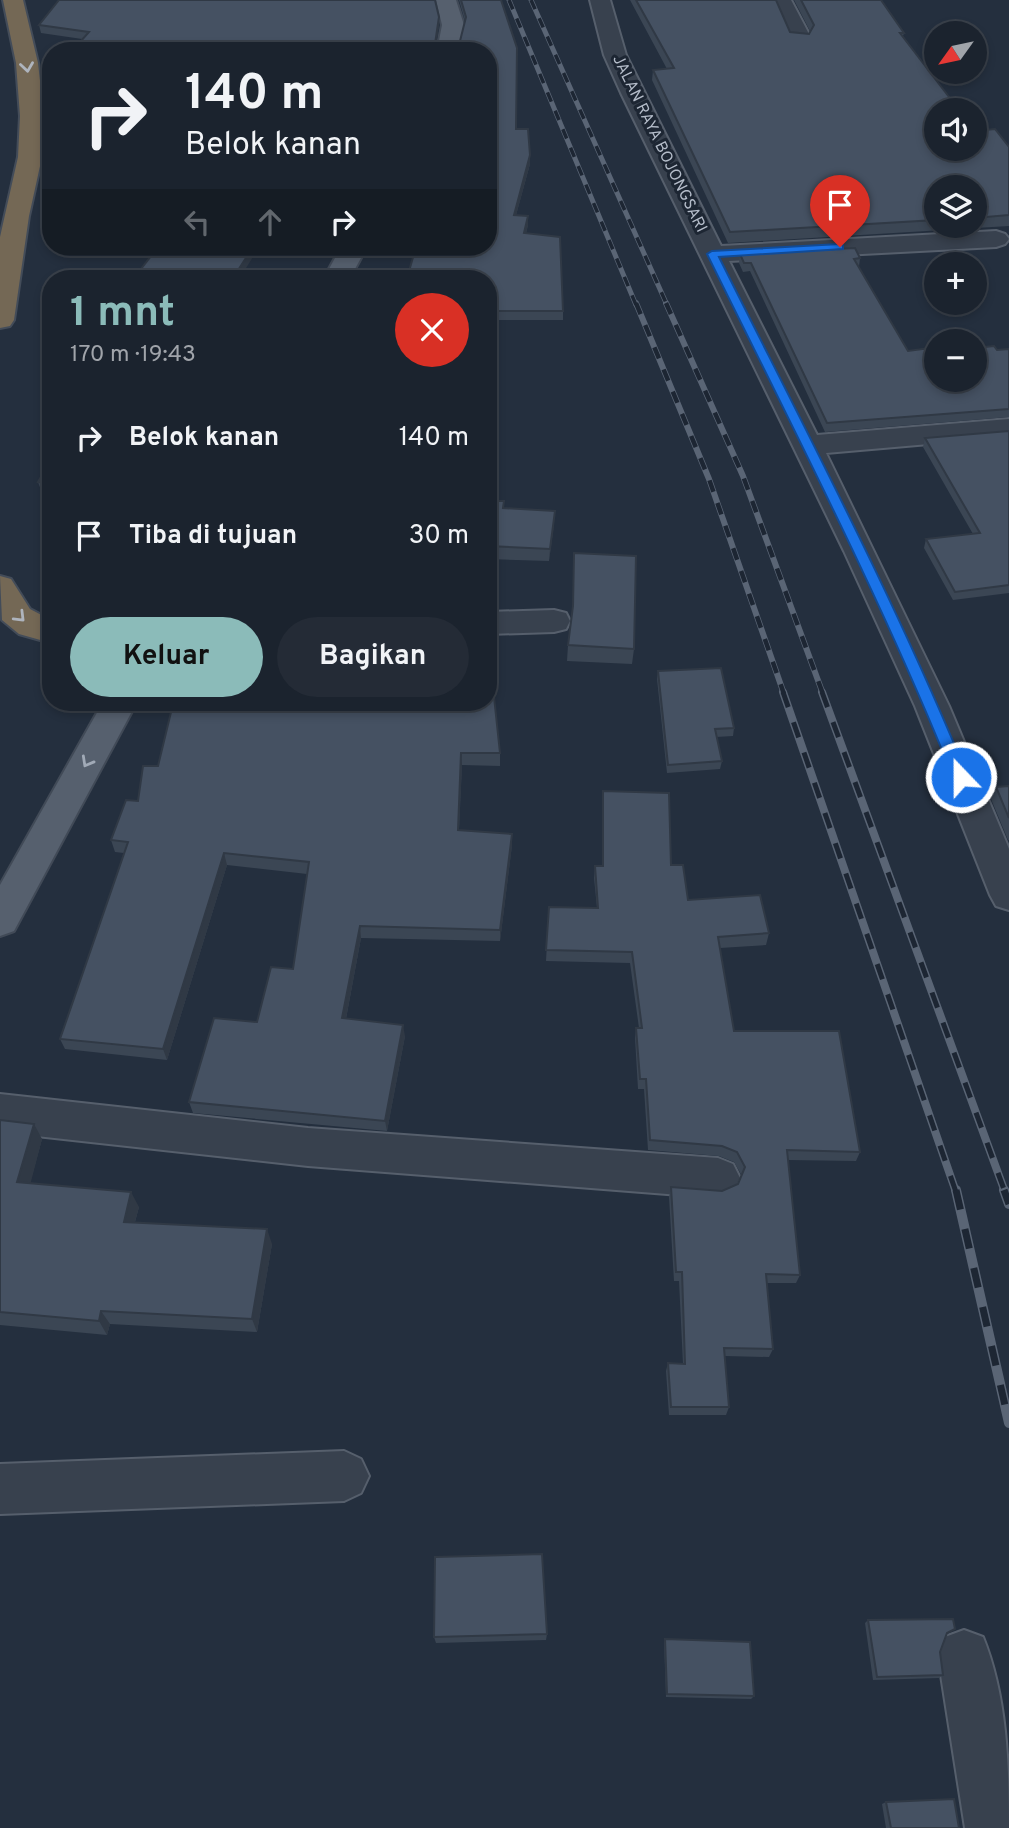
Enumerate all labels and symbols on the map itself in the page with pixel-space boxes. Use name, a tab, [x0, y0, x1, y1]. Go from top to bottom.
north arrow	[924, 21, 987, 84]
street label: JALAN RAYA BOJONGSARI	[607, 52, 711, 236]
one-way arrow	[20, 61, 35, 73]
pin	[810, 175, 870, 247]
one-way arrow	[11, 608, 24, 621]
position arrow	[924, 740, 998, 814]
one-way arrow	[82, 754, 95, 767]

